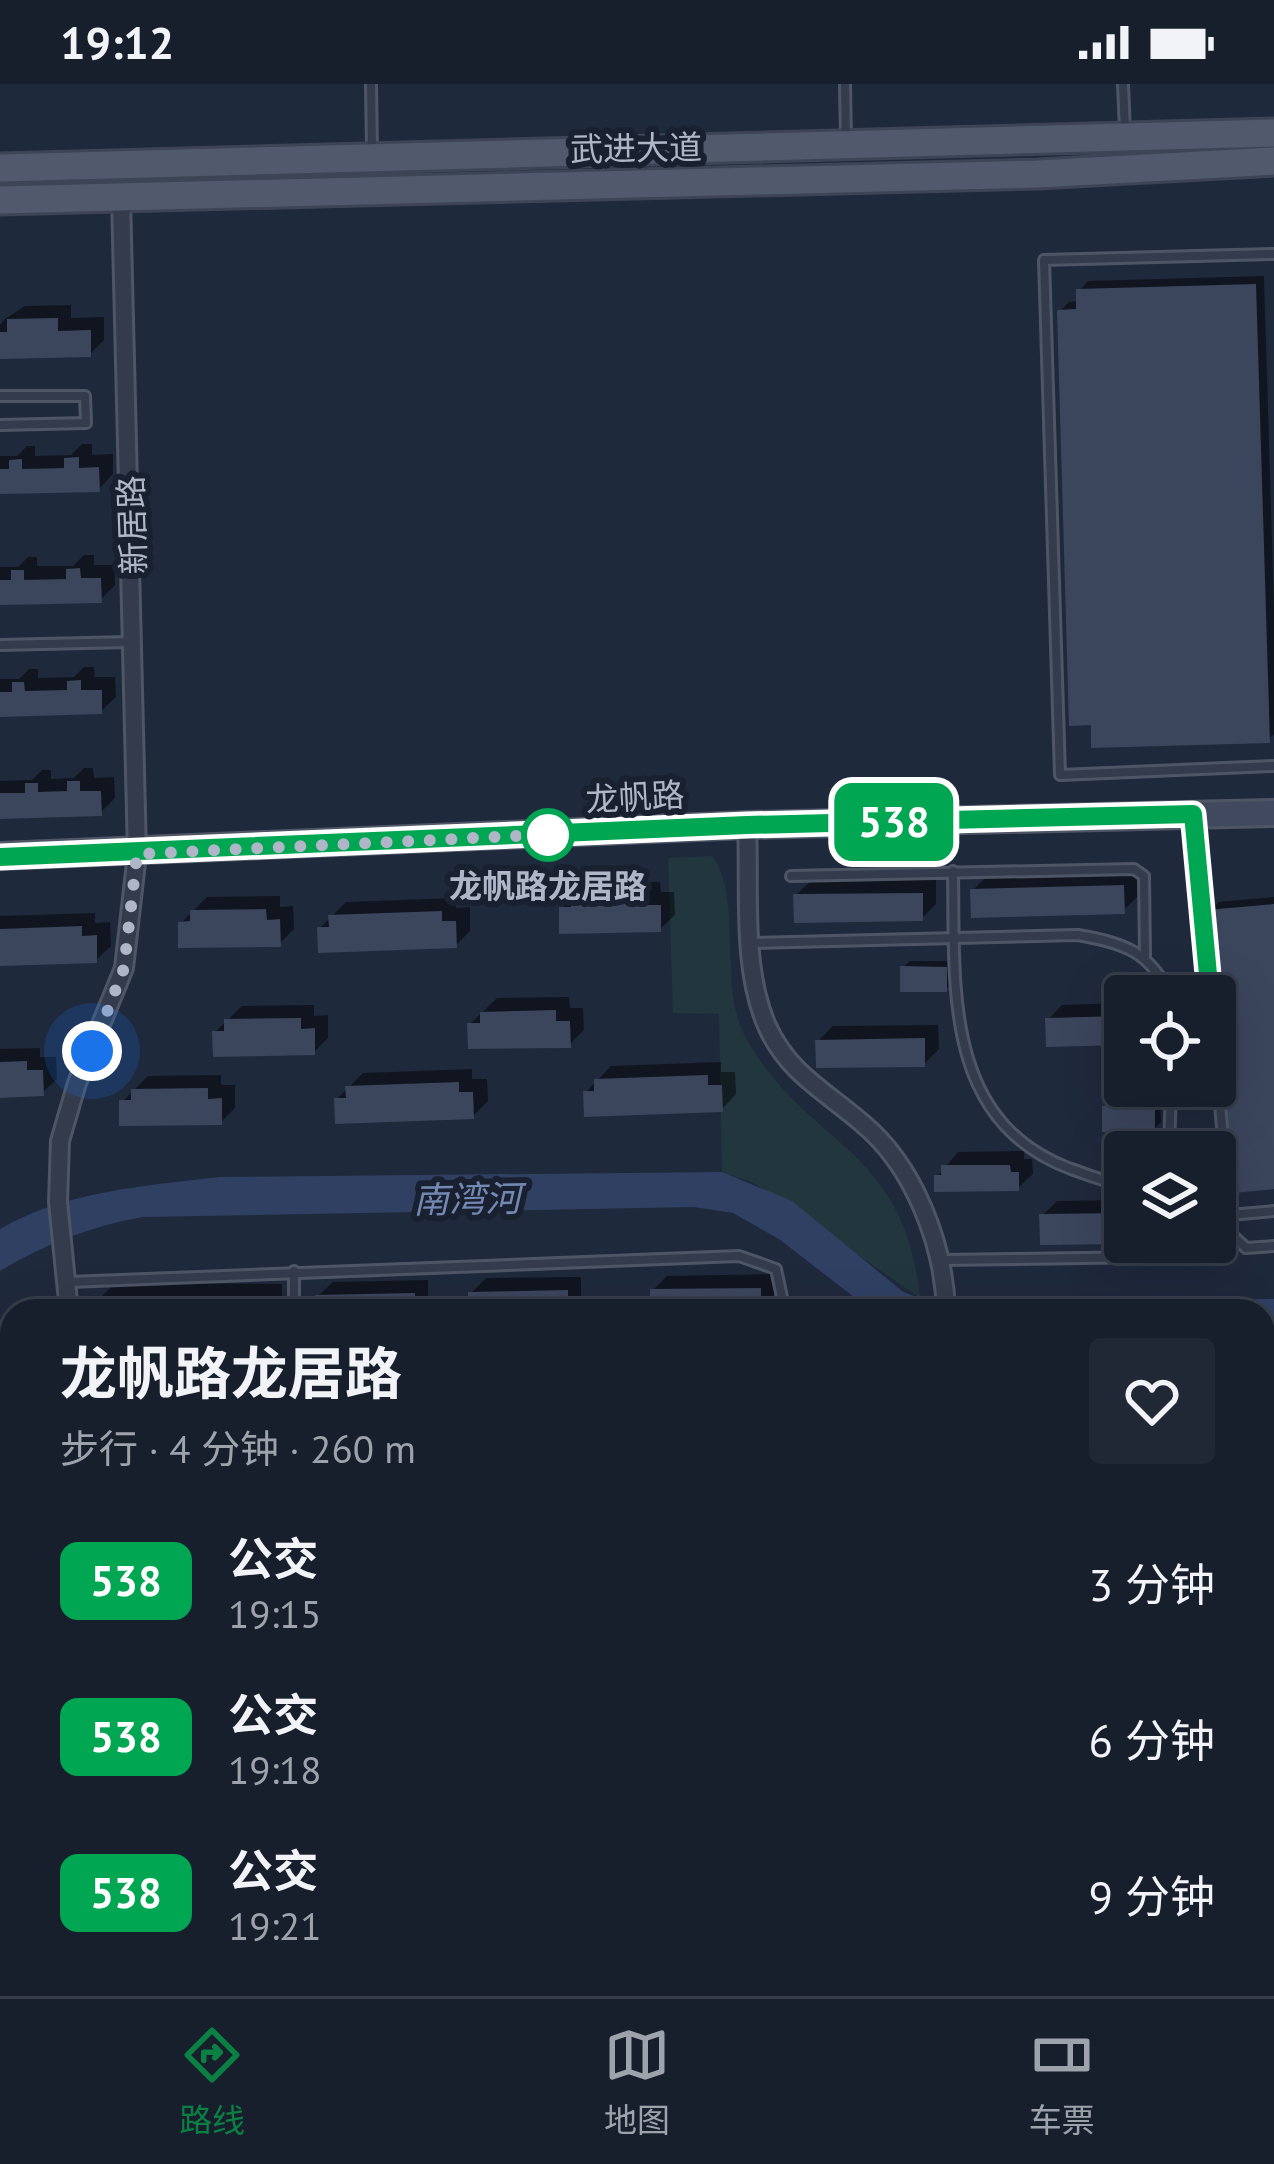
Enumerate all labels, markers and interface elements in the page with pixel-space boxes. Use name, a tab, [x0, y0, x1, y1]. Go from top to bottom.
text: 19:12	[60, 13, 174, 71]
street label: 武进大道	[570, 125, 702, 170]
street label: 新居路	[108, 475, 155, 575]
street label: 龙帆路	[584, 772, 686, 821]
line badge: 538	[825, 783, 963, 861]
text: 538	[858, 794, 930, 849]
marker: 龙帆路龙居路	[523, 810, 573, 860]
place label: 龙帆路龙居路	[449, 864, 647, 907]
map controls	[1104, 975, 1236, 1263]
button: locate	[1104, 975, 1236, 1107]
your location	[62, 1021, 122, 1081]
button: layers	[1104, 1131, 1236, 1263]
water label: 南湾河	[413, 1174, 527, 1223]
text: 龙帆路龙居路	[60, 1336, 402, 1410]
button: heart	[1089, 1338, 1215, 1464]
text: 步行 · 4 分钟 · 260 m	[60, 1423, 416, 1474]
text: 公交	[228, 1529, 318, 1587]
text: 538	[90, 1553, 162, 1608]
text: 3 分钟	[1088, 1555, 1215, 1613]
text: 19:15	[228, 1588, 322, 1639]
text: 公交	[228, 1685, 318, 1743]
text: 538	[90, 1709, 162, 1764]
text: 6 分钟	[1088, 1711, 1215, 1769]
text: 19:18	[228, 1744, 322, 1795]
text: 公交	[228, 1841, 318, 1899]
text: 538	[90, 1865, 162, 1920]
text: 9 分钟	[1088, 1867, 1215, 1925]
text: 19:21	[228, 1900, 322, 1951]
tab: 路线	[179, 2022, 245, 2142]
tab: 地图	[604, 2022, 670, 2142]
tab: 车票	[1029, 2022, 1095, 2142]

